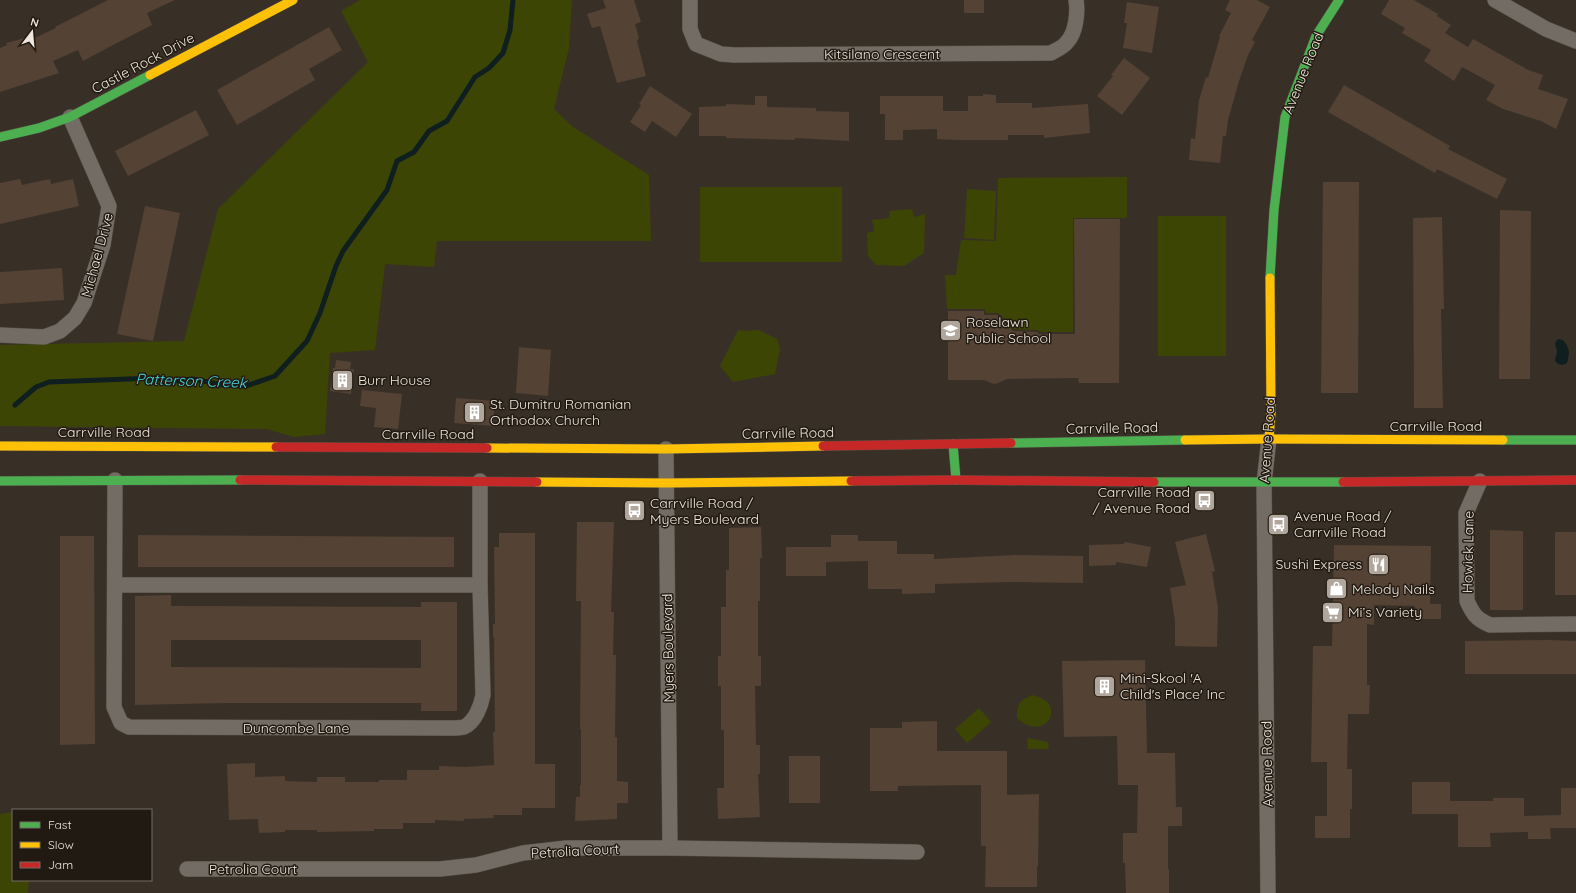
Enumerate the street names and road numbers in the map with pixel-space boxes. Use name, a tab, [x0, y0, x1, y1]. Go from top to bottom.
street label: Castle Rock Drive	[89, 28, 198, 98]
street label: Avenue Road	[1278, 30, 1328, 116]
street label: Kitsilano Crescent	[824, 45, 940, 63]
street label: Michael Drive	[77, 211, 117, 299]
street label: Avenue Road	[1255, 396, 1279, 484]
street label: Carrville Road	[1390, 417, 1482, 435]
street label: Carrville Road	[1066, 418, 1158, 438]
street label: Carrville Road	[58, 423, 150, 441]
street label: Carrville Road	[742, 423, 834, 443]
street label: Carrville Road	[382, 425, 474, 443]
street label: Howick Lane	[1458, 510, 1478, 593]
street label: Myers Boulevard	[658, 593, 678, 703]
street label: Duncombe Lane	[243, 719, 349, 737]
street label: Avenue Road	[1257, 721, 1277, 807]
street label: Petrolia Court	[530, 840, 620, 862]
street label: Petrolia Court	[209, 860, 298, 878]

